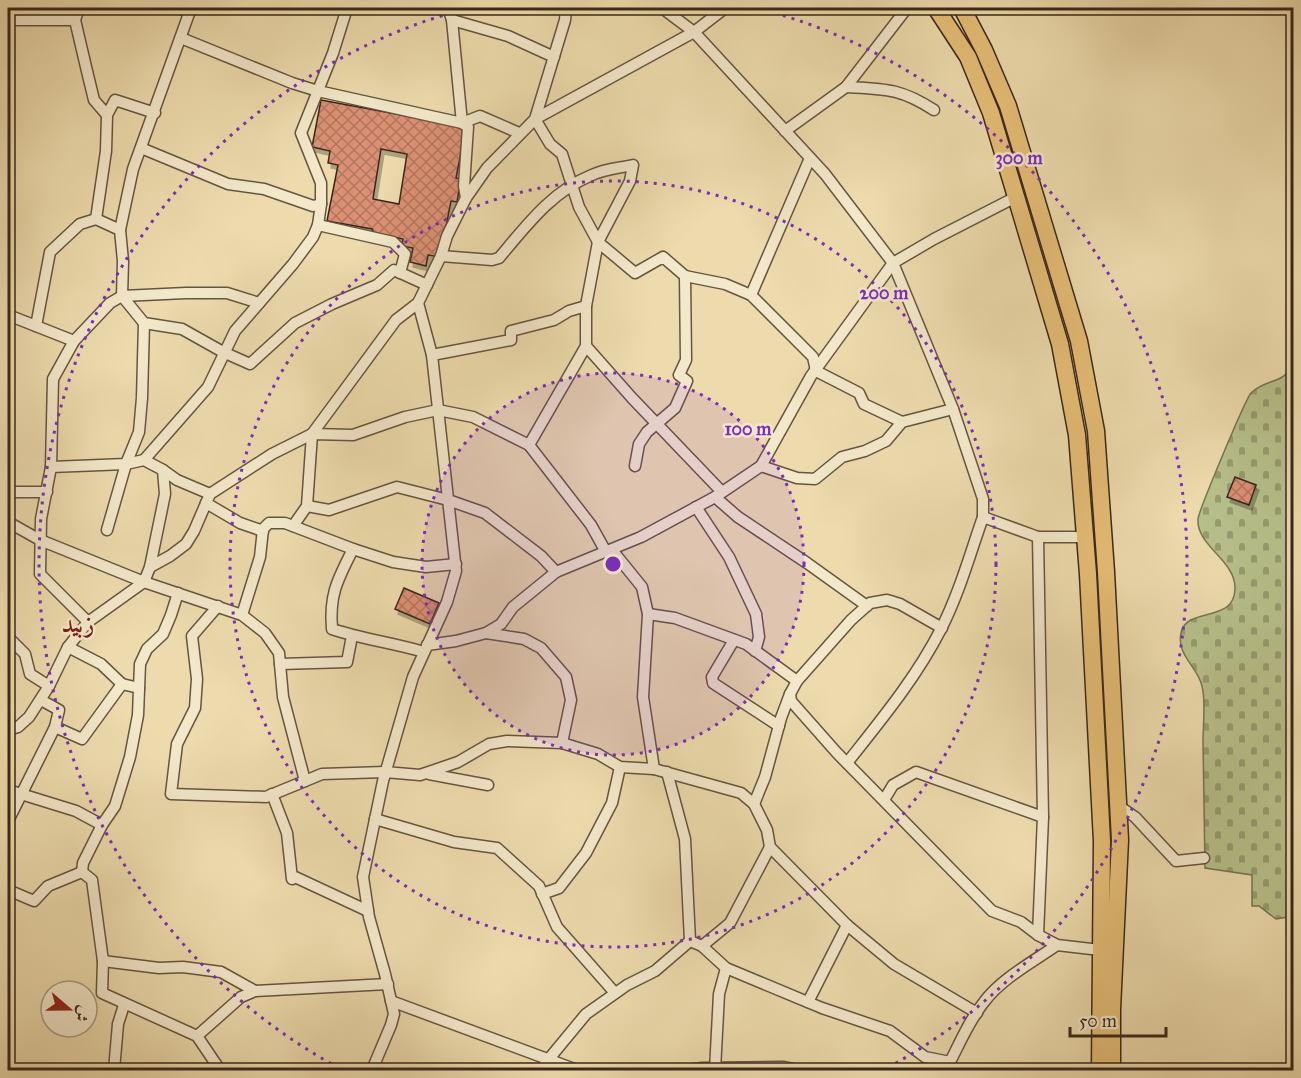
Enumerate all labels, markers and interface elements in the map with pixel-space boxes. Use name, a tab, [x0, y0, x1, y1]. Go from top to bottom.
text: 300 m	[995, 147, 1043, 170]
text: 200 m	[860, 282, 909, 304]
text: 100 m	[725, 418, 772, 440]
centre of rings	[603, 554, 623, 574]
district label: زبيد	[62, 609, 95, 639]
north arrow	[39, 979, 99, 1039]
scale bar	[1070, 1000, 1166, 1038]
text: ش	[71, 1003, 94, 1025]
text: 50 m	[1079, 1010, 1117, 1032]

